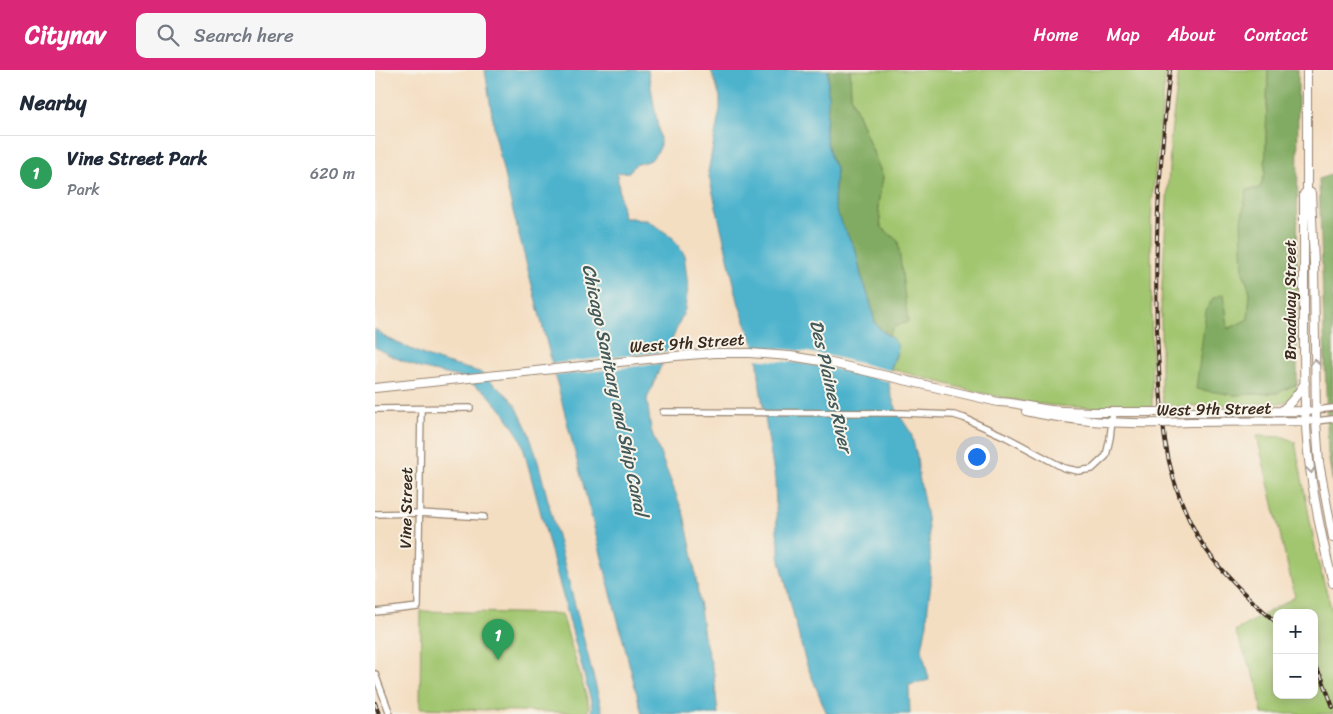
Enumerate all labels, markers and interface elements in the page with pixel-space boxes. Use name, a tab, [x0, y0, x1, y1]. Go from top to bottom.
search box	[136, 13, 486, 58]
text: Citynav	[25, 14, 106, 56]
text: Search here	[194, 19, 294, 52]
text: Home	[1034, 19, 1079, 51]
text: Map	[1107, 19, 1140, 51]
text: About	[1168, 19, 1216, 51]
text: Contact	[1244, 19, 1308, 51]
icon: search	[154, 21, 182, 49]
text: Nearby	[20, 84, 86, 122]
text: Vine Street Park	[67, 142, 208, 175]
text: 1	[33, 159, 39, 188]
text: 620 m	[310, 159, 355, 188]
text: Park	[67, 175, 100, 204]
street label: Broadway Street	[1276, 240, 1305, 360]
water label: Chicago Sanitary and Ship Canal	[573, 261, 658, 523]
water label: Des Plaines River	[800, 317, 863, 459]
street label: West 9th Street	[629, 325, 745, 361]
one-way arrow	[1310, 357, 1320, 365]
street label: West 9th Street	[1156, 393, 1272, 425]
your location	[964, 444, 990, 470]
one-way arrow	[1305, 466, 1316, 474]
street label: Vine Street	[391, 467, 421, 549]
map controls	[1273, 609, 1318, 699]
button: +	[1273, 609, 1318, 654]
pin: 1	[482, 619, 514, 660]
button: −	[1273, 654, 1318, 699]

